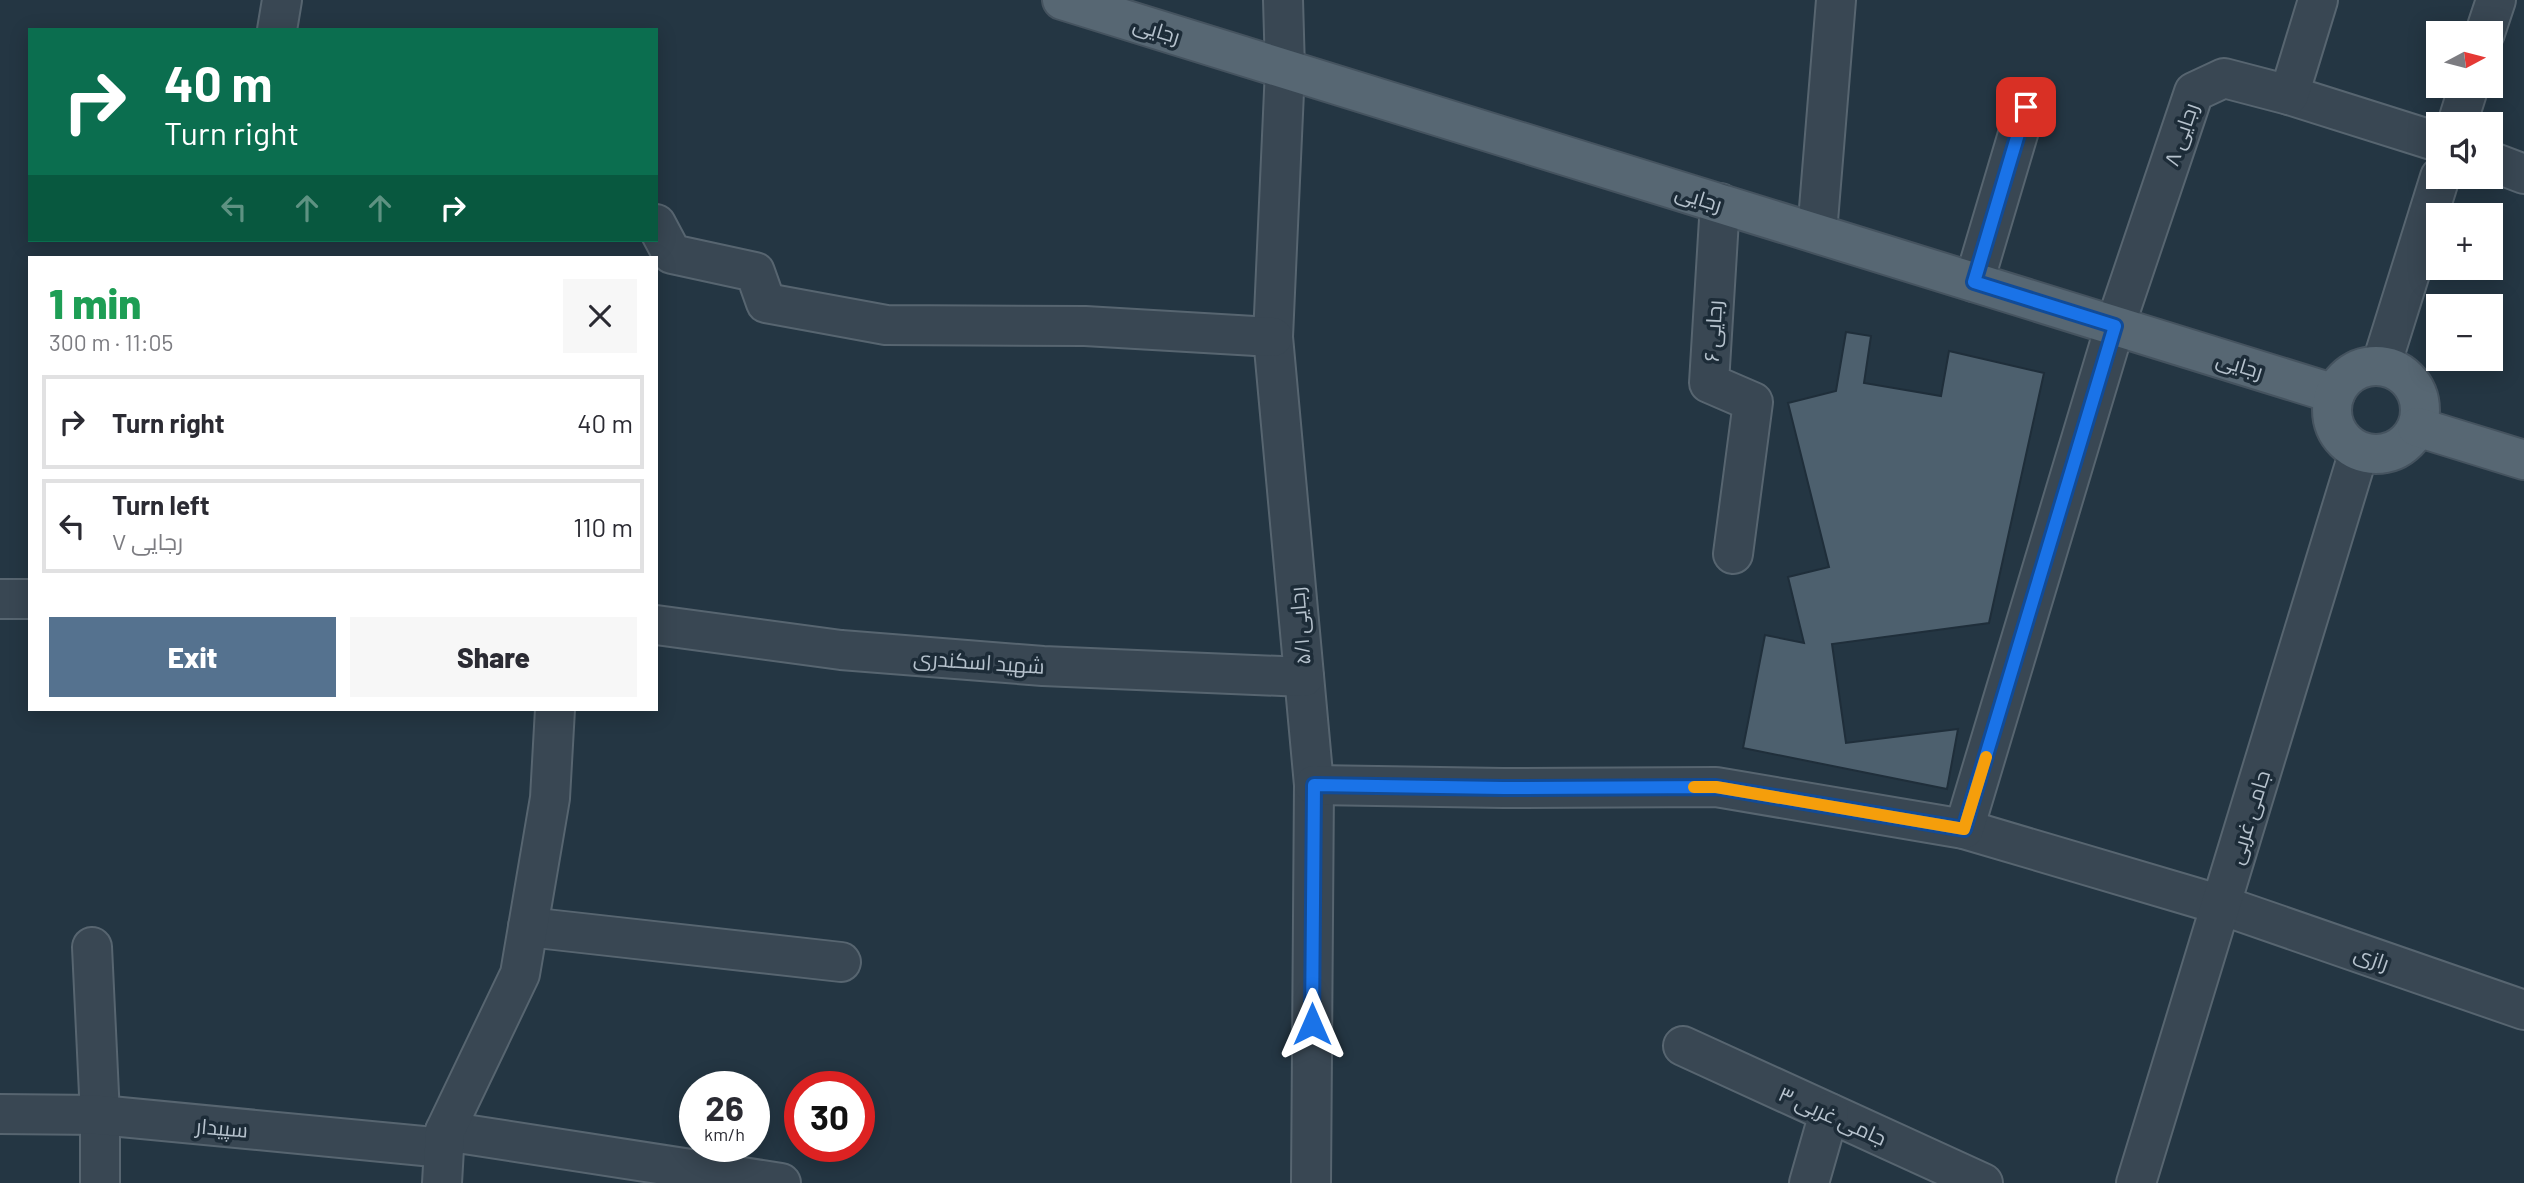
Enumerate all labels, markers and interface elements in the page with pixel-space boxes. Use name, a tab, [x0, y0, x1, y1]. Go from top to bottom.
street label: رجایی	[1130, 10, 1183, 50]
north arrow	[2426, 21, 2502, 98]
map controls	[2426, 21, 2503, 371]
text: 40 m	[164, 53, 272, 112]
icon: right	[49, 56, 140, 147]
pin	[1996, 77, 2056, 137]
icon: arrive	[2007, 88, 2045, 126]
street label: رجایی ۸	[2158, 99, 2204, 169]
button: sound	[2426, 112, 2503, 189]
text: Turn right	[164, 113, 299, 151]
street label: رجایی	[1672, 178, 1725, 218]
icon: left	[215, 189, 253, 227]
icon: ahead	[288, 189, 326, 227]
icon: ahead	[361, 189, 399, 227]
icon: right	[434, 189, 472, 227]
button: +	[2426, 203, 2503, 280]
text: 1 min	[49, 277, 141, 327]
button: close	[563, 279, 637, 353]
button: −	[2426, 294, 2503, 371]
street label: رجایی ۶	[1698, 299, 1728, 363]
text: 300 m · 11:05	[49, 328, 173, 356]
street label: رجایی	[2213, 345, 2266, 385]
icon: right	[53, 403, 91, 441]
text: Turn right	[112, 407, 225, 438]
text: 40 m	[577, 407, 633, 438]
text: Turn left	[112, 489, 210, 520]
icon: left	[53, 507, 91, 545]
text: 110 m	[573, 511, 633, 542]
text: رجایی ۷	[112, 527, 183, 555]
street label: رجایی ۵/۱	[1283, 586, 1317, 666]
button: Exit	[49, 617, 336, 697]
button: Share	[350, 617, 637, 697]
street label: شهید اسکندری	[912, 644, 1045, 680]
street label: جامی غربی	[2222, 767, 2276, 868]
street label: رازی	[2350, 939, 2393, 976]
position arrow	[1275, 987, 1349, 1061]
speed limit sign: 30	[784, 1071, 875, 1162]
street label: جامی غربی ۳	[1774, 1080, 1891, 1152]
text: 26	[705, 1086, 744, 1128]
street label: سپیدار	[194, 1112, 249, 1144]
text: km/h	[704, 1123, 745, 1145]

